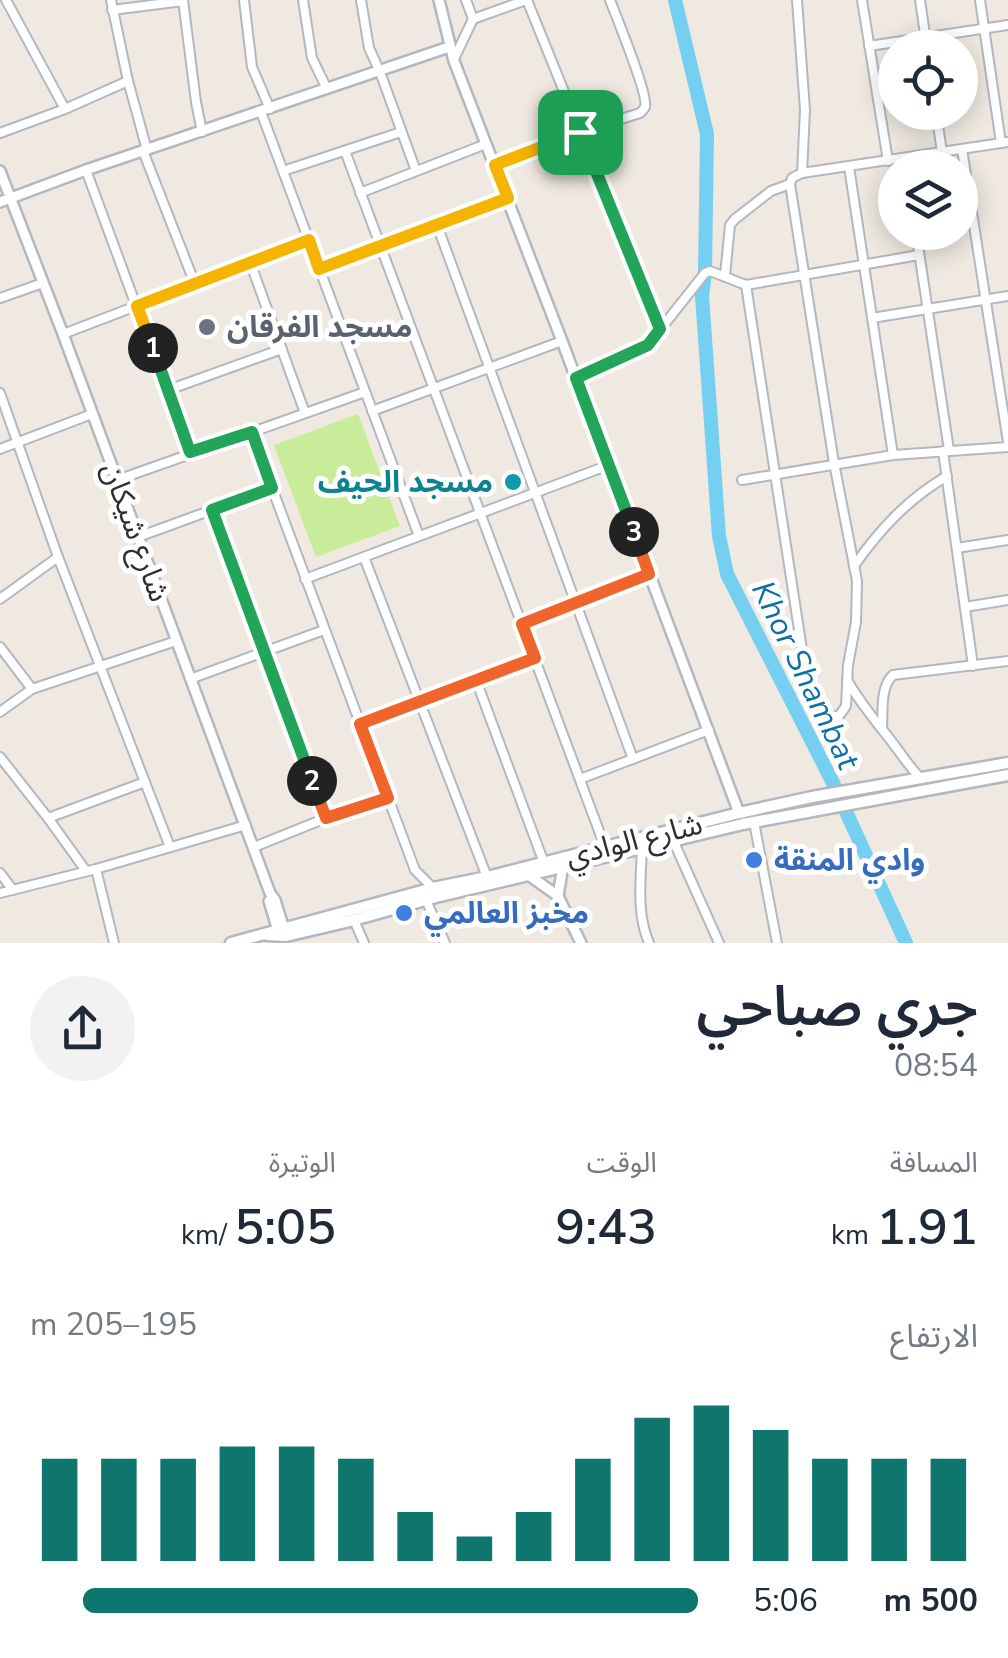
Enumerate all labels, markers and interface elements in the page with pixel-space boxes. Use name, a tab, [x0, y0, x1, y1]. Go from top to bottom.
map controls	[878, 30, 978, 250]
button: locate	[878, 30, 978, 130]
pin	[538, 90, 623, 175]
icon: arrive	[553, 105, 608, 160]
button: layers	[878, 150, 978, 250]
place label: مسجد الفرقان	[227, 307, 412, 348]
marker: مسجد الفرقان	[196, 316, 218, 338]
pin: 1	[128, 323, 178, 373]
text: 1	[145, 329, 161, 367]
street label: شارع شيكان	[90, 457, 180, 608]
place label: مسجد الحيف	[318, 462, 493, 503]
marker: مسجد الحيف	[502, 471, 524, 493]
pin: 3	[609, 507, 659, 557]
text: 3	[626, 513, 642, 551]
water label: Khor Shambat	[741, 574, 870, 777]
pin: 2	[287, 756, 337, 806]
text: 2	[304, 762, 320, 800]
street label: شارع الوادي	[561, 804, 707, 879]
place label: وادي المنقة	[774, 840, 925, 884]
marker: وادي المنقة	[743, 849, 765, 871]
place label: مخبز العالمي	[424, 893, 589, 937]
marker: مخبز العالمي	[393, 902, 415, 924]
text: جري صباحي	[696, 969, 978, 1044]
button: share	[30, 976, 135, 1081]
text: 08:54	[894, 1044, 978, 1087]
text: الوتيرة	[269, 1144, 336, 1182]
text: الوقت	[587, 1144, 657, 1182]
text: المسافة	[890, 1144, 978, 1182]
text: 5:05	[234, 1193, 336, 1262]
text: 9:43	[555, 1193, 657, 1262]
text: 1.91	[876, 1193, 978, 1262]
text: /km	[181, 1216, 234, 1254]
text: km	[831, 1216, 876, 1254]
text: 195–205 m	[30, 1303, 197, 1346]
text: الارتفاع	[890, 1315, 978, 1358]
text: 5:06	[753, 1579, 818, 1622]
text: 500 m	[884, 1579, 978, 1622]

